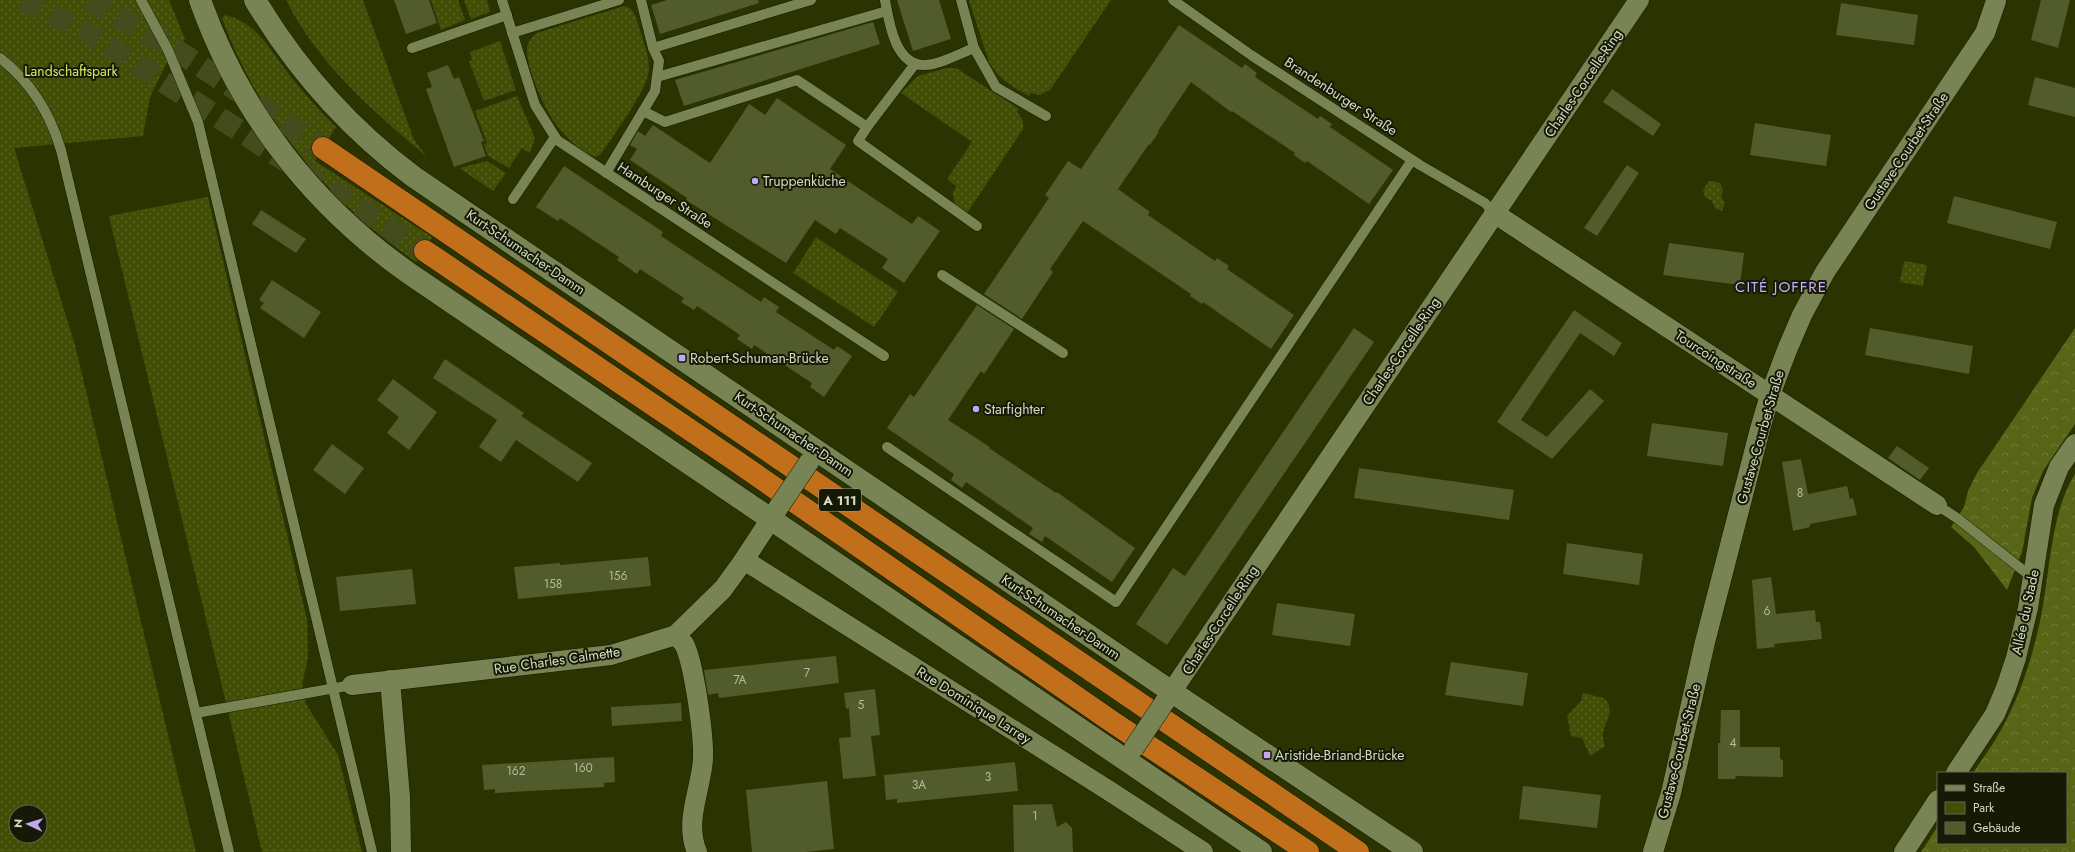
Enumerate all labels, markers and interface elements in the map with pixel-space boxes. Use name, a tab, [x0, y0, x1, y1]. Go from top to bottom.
street label: Charles-Corcelle-Ring	[1539, 25, 1627, 141]
street label: Brandenburger Straße	[1281, 52, 1401, 140]
park label: Landschaftspark	[24, 61, 119, 81]
street label: Gustave-Courbet-Straße	[1859, 88, 1953, 214]
street label: Hamburger Straße	[614, 157, 716, 233]
place label: Truppenküche	[763, 171, 846, 191]
marker: Truppenküche	[750, 176, 760, 186]
street label: Kurt-Schumacher-Damm	[462, 205, 590, 299]
district label: CITÉ JOFFRE	[1735, 276, 1827, 298]
street label: Charles-Corcelle-Ring	[1357, 293, 1445, 409]
street label: Tourcoingstraße	[1671, 325, 1761, 393]
place label: Robert-Schuman-Brücke	[690, 348, 829, 368]
marker: Robert-Schuman-Brücke	[677, 353, 687, 363]
street label: Gustave-Courbet-Straße	[1731, 368, 1789, 506]
street label: Kurt-Schumacher-Damm	[730, 387, 858, 481]
place label: Starfighter	[984, 399, 1045, 419]
marker: Starfighter	[971, 404, 981, 414]
house number: 8	[1797, 484, 1803, 502]
road number: A 111	[819, 489, 861, 511]
street label: Charles-Corcelle-Ring	[1177, 561, 1263, 679]
house number: 156	[608, 567, 628, 585]
street label: Allée du Stade	[2006, 567, 2044, 657]
street label: Kurt-Schumacher-Damm	[997, 570, 1125, 664]
house number: 158	[544, 575, 562, 593]
house number: 6	[1764, 602, 1771, 620]
street label: Rue Charles Calmette	[493, 641, 621, 679]
street label: Rue Dominique Larrey	[913, 662, 1036, 749]
house number: 7	[804, 664, 811, 682]
house number: 7A	[733, 671, 747, 689]
street label: Gustave-Courbet-Straße	[1653, 681, 1705, 821]
house number: 5	[858, 696, 865, 714]
house number: 4	[1730, 734, 1737, 752]
place label: Aristide-Briand-Brücke	[1275, 745, 1405, 765]
marker: Aristide-Briand-Brücke	[1262, 750, 1272, 760]
house number: 160	[573, 759, 593, 777]
house number: 162	[506, 762, 526, 780]
house number: 3	[985, 768, 992, 786]
legend	[1937, 772, 2067, 844]
house number: 3A	[912, 776, 926, 794]
text: Straße	[1973, 779, 2005, 797]
text: Park	[1973, 799, 1995, 817]
north arrow	[8, 804, 48, 844]
house number: 1	[1032, 807, 1038, 825]
text: N	[10, 818, 26, 828]
text: Gebäude	[1973, 819, 2020, 837]

